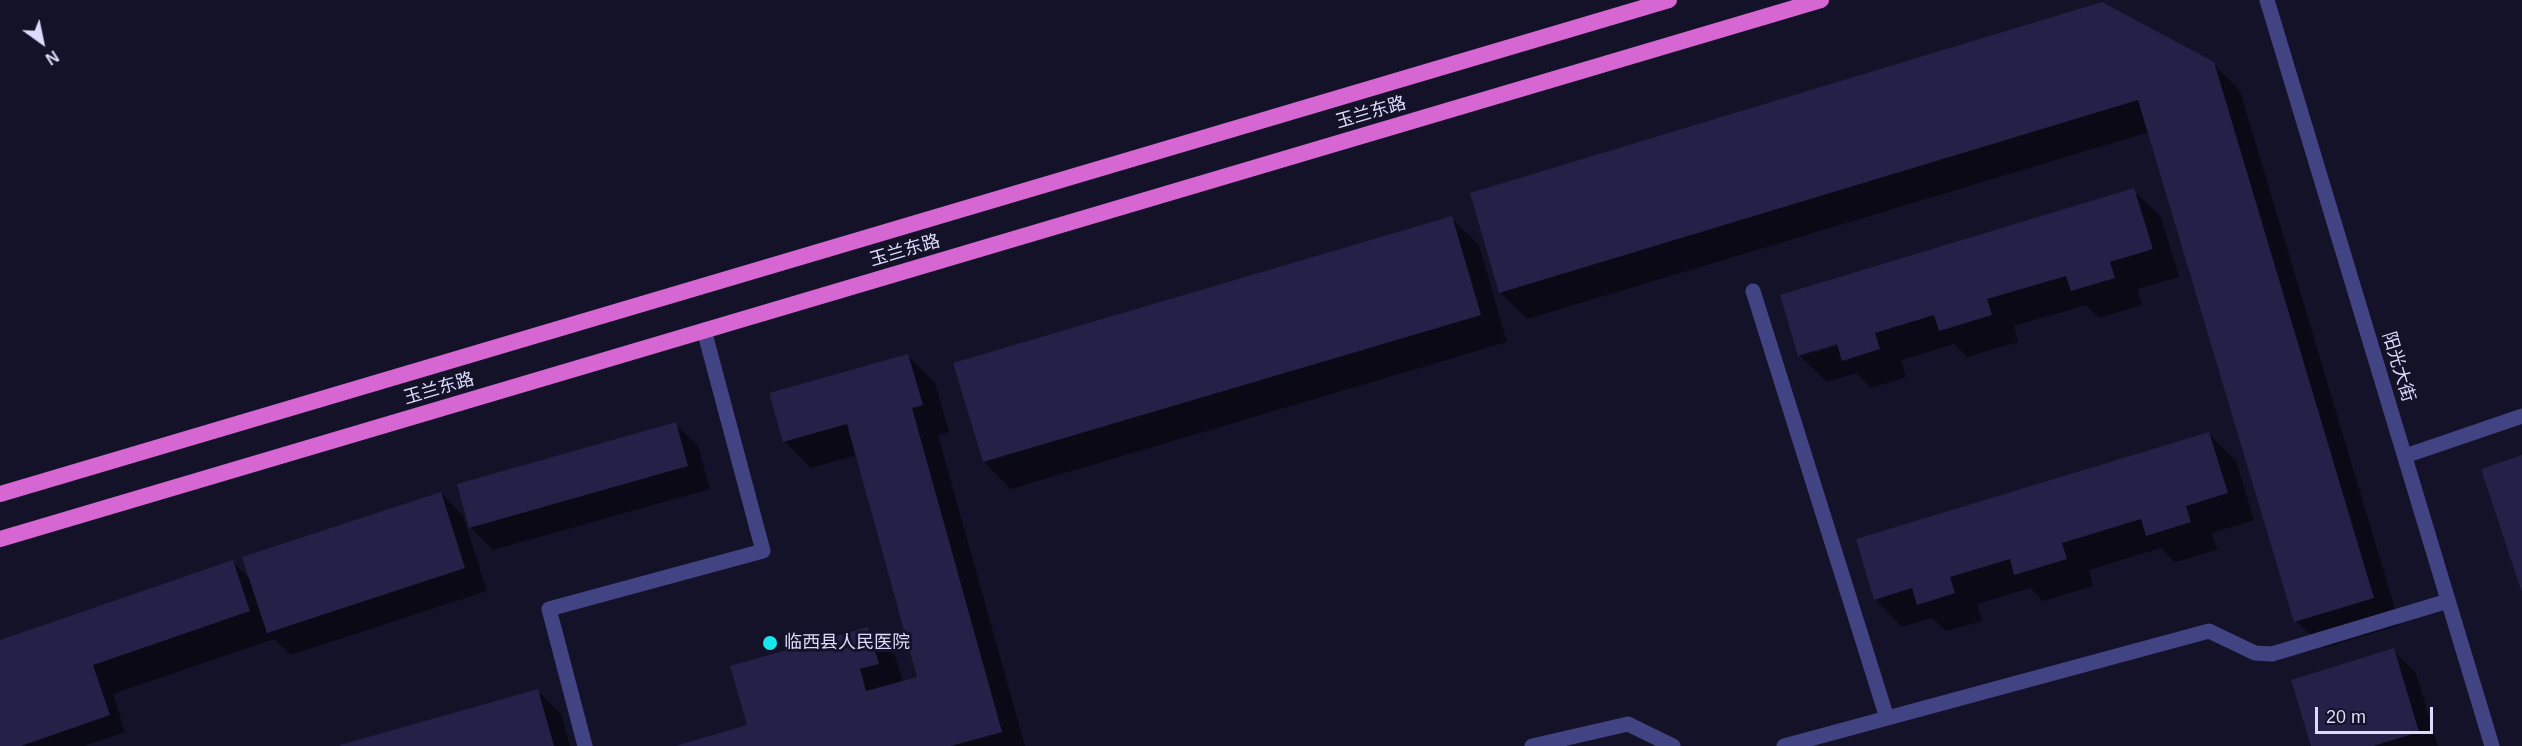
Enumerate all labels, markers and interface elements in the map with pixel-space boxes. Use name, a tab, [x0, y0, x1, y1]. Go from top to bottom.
north arrow	[12, 12, 72, 72]
text: N	[43, 47, 62, 68]
street label: 玉兰东路	[1333, 93, 1409, 133]
street label: 玉兰东路	[867, 231, 943, 271]
street label: 阳光大街	[2377, 329, 2419, 405]
street label: 玉兰东路	[401, 369, 477, 409]
place label: 临西县人民医院	[784, 632, 910, 654]
marker: 临西县人民医院	[761, 634, 779, 652]
scale bar	[2318, 695, 2436, 733]
text: 20 m	[2326, 707, 2366, 727]

